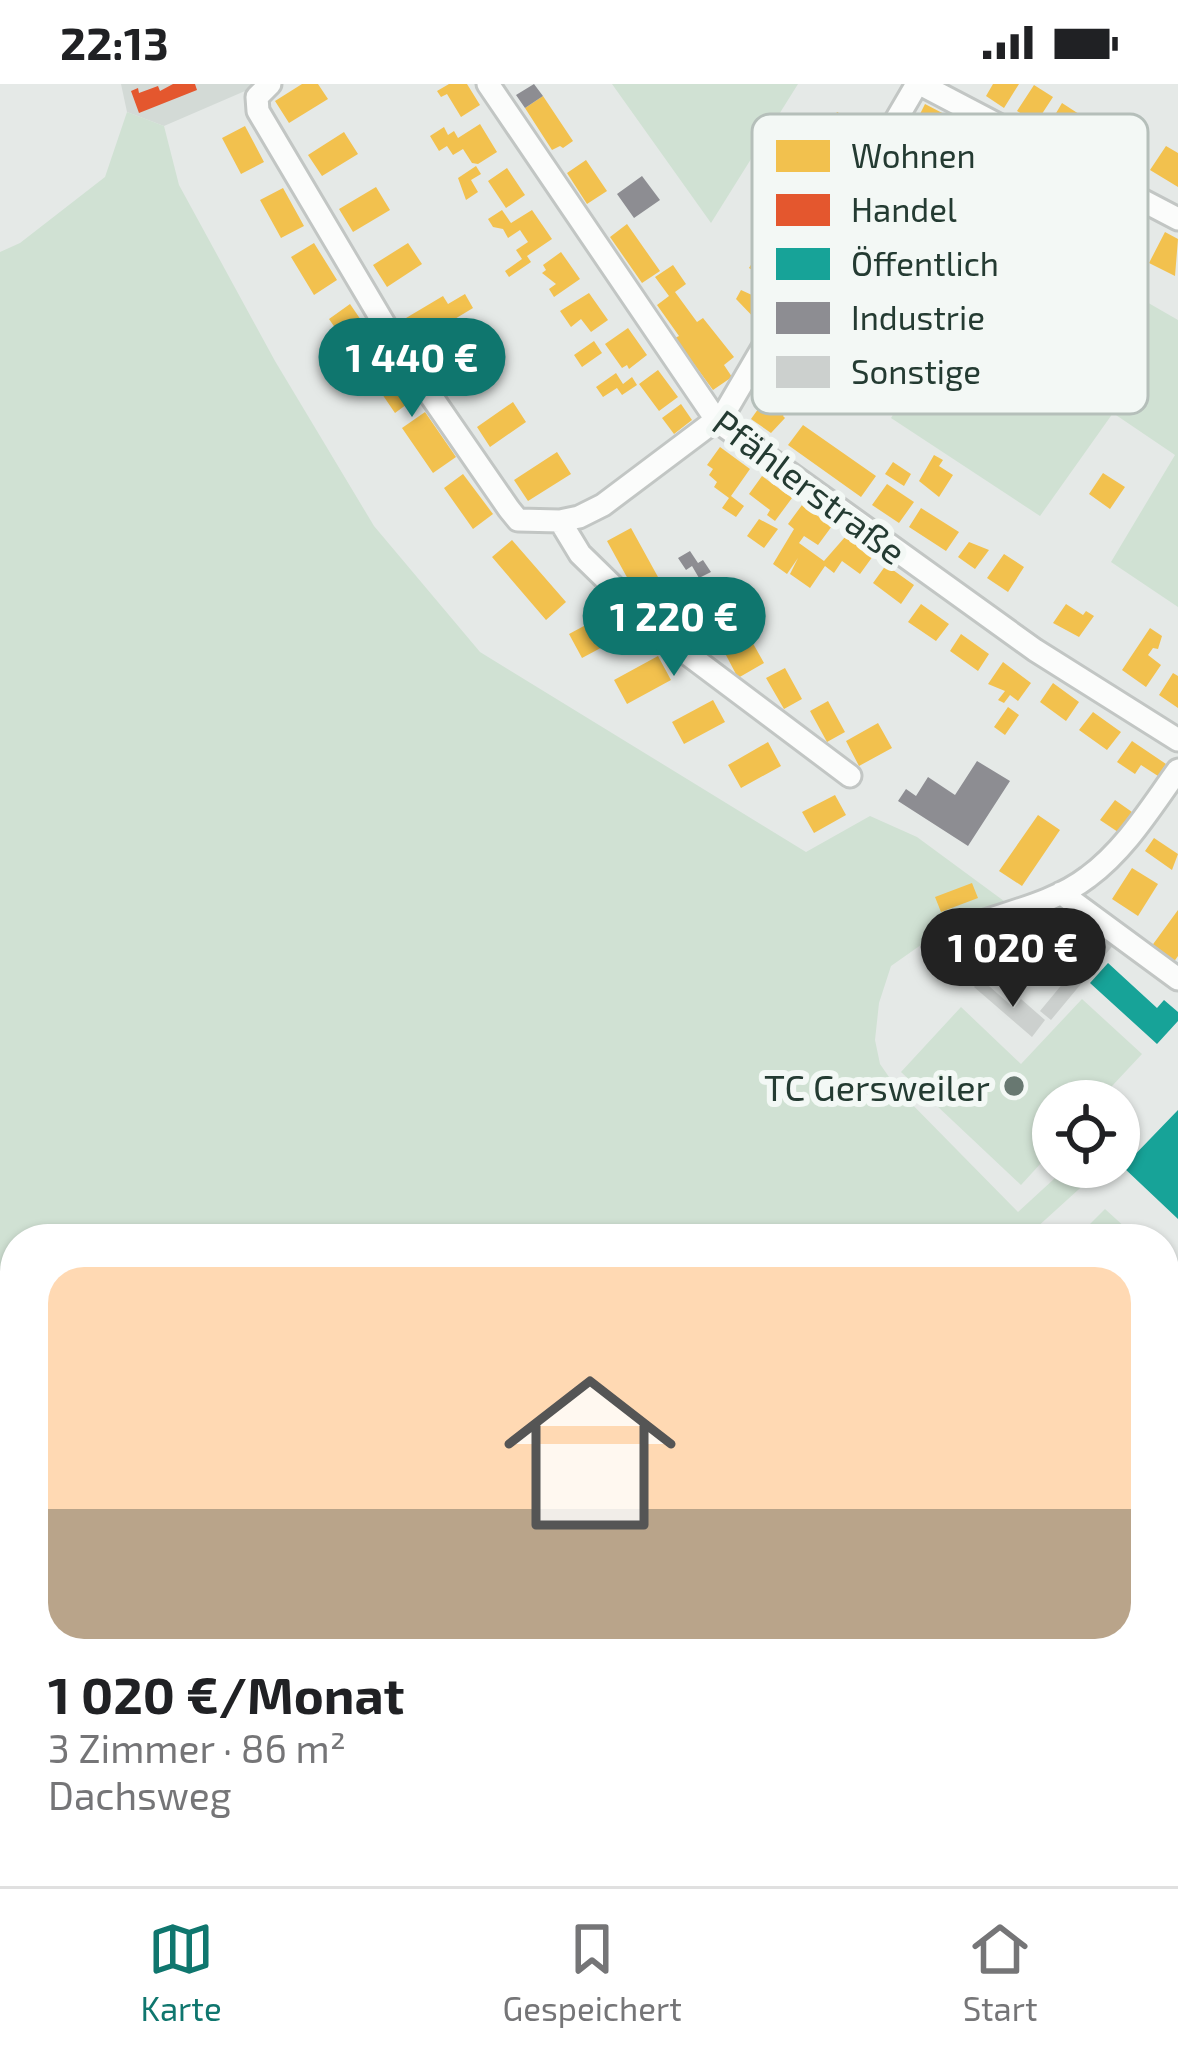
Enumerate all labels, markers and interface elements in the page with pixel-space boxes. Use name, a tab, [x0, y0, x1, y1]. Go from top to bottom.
text: 22:13	[60, 15, 169, 69]
legend	[752, 114, 1148, 414]
text: Wohnen	[851, 135, 976, 175]
text: Handel	[851, 189, 957, 229]
text: Öffentlich	[851, 243, 999, 283]
text: Industrie	[851, 297, 985, 337]
pin: 1 440 €	[301, 318, 523, 420]
text: 1 440 €	[345, 333, 479, 380]
text: Sonstige	[851, 351, 981, 391]
street label: Pfählerstraße	[705, 400, 915, 572]
pin: 1 220 €	[563, 577, 785, 679]
text: 1 220 €	[610, 592, 738, 639]
pin: 1 020 €	[902, 908, 1124, 1010]
text: 1 020 €	[948, 923, 1078, 970]
place label: TC Gersweiler	[764, 1065, 990, 1108]
marker: TC Gersweiler	[1001, 1073, 1027, 1099]
map controls	[1032, 1080, 1140, 1188]
button: locate	[1032, 1080, 1140, 1188]
icon: home	[482, 1345, 698, 1561]
text: 1 020 €/Monat	[48, 1663, 404, 1724]
text: 3 Zimmer · 86 m²	[48, 1724, 346, 1771]
text: Dachsweg	[48, 1771, 232, 1818]
tab: Karte	[140, 1916, 222, 2028]
tab: Gespeichert	[503, 1916, 682, 2028]
tab: Start	[963, 1916, 1037, 2028]

